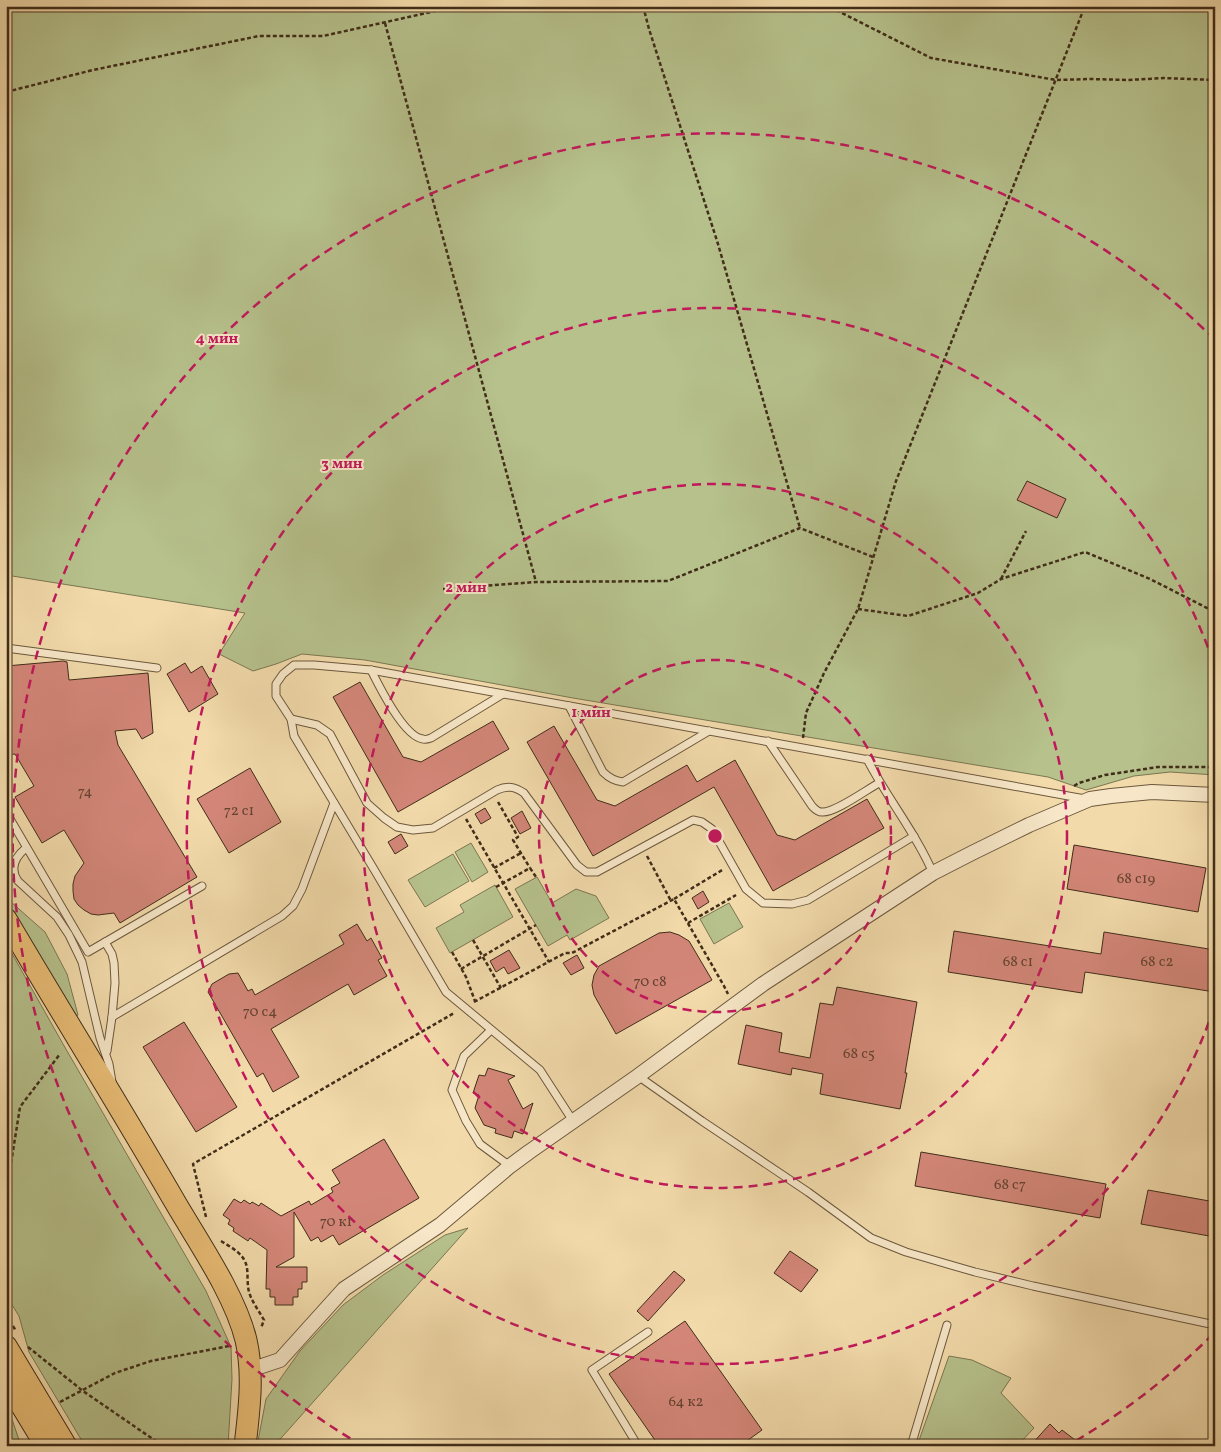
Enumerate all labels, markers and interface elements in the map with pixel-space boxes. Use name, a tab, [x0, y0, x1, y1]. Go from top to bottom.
text: 4 мин	[196, 329, 239, 350]
text: 3 мин	[321, 454, 363, 475]
text: 2 мин	[445, 578, 487, 599]
text: 1 мин	[571, 703, 611, 724]
house number: 74	[78, 782, 92, 803]
house number: 72 с1	[224, 801, 254, 822]
centre of rings	[706, 827, 724, 845]
house number: 68 с19	[1117, 869, 1155, 890]
house number: 68 с1	[1003, 952, 1033, 973]
house number: 68 с2	[1141, 952, 1173, 973]
house number: 70 с8	[633, 972, 667, 993]
house number: 70 с4	[243, 1002, 277, 1023]
house number: 68 с5	[843, 1044, 875, 1065]
house number: 68 с7	[994, 1175, 1026, 1196]
house number: 70 к1	[320, 1212, 352, 1233]
house number: 64 к2	[668, 1392, 704, 1413]

